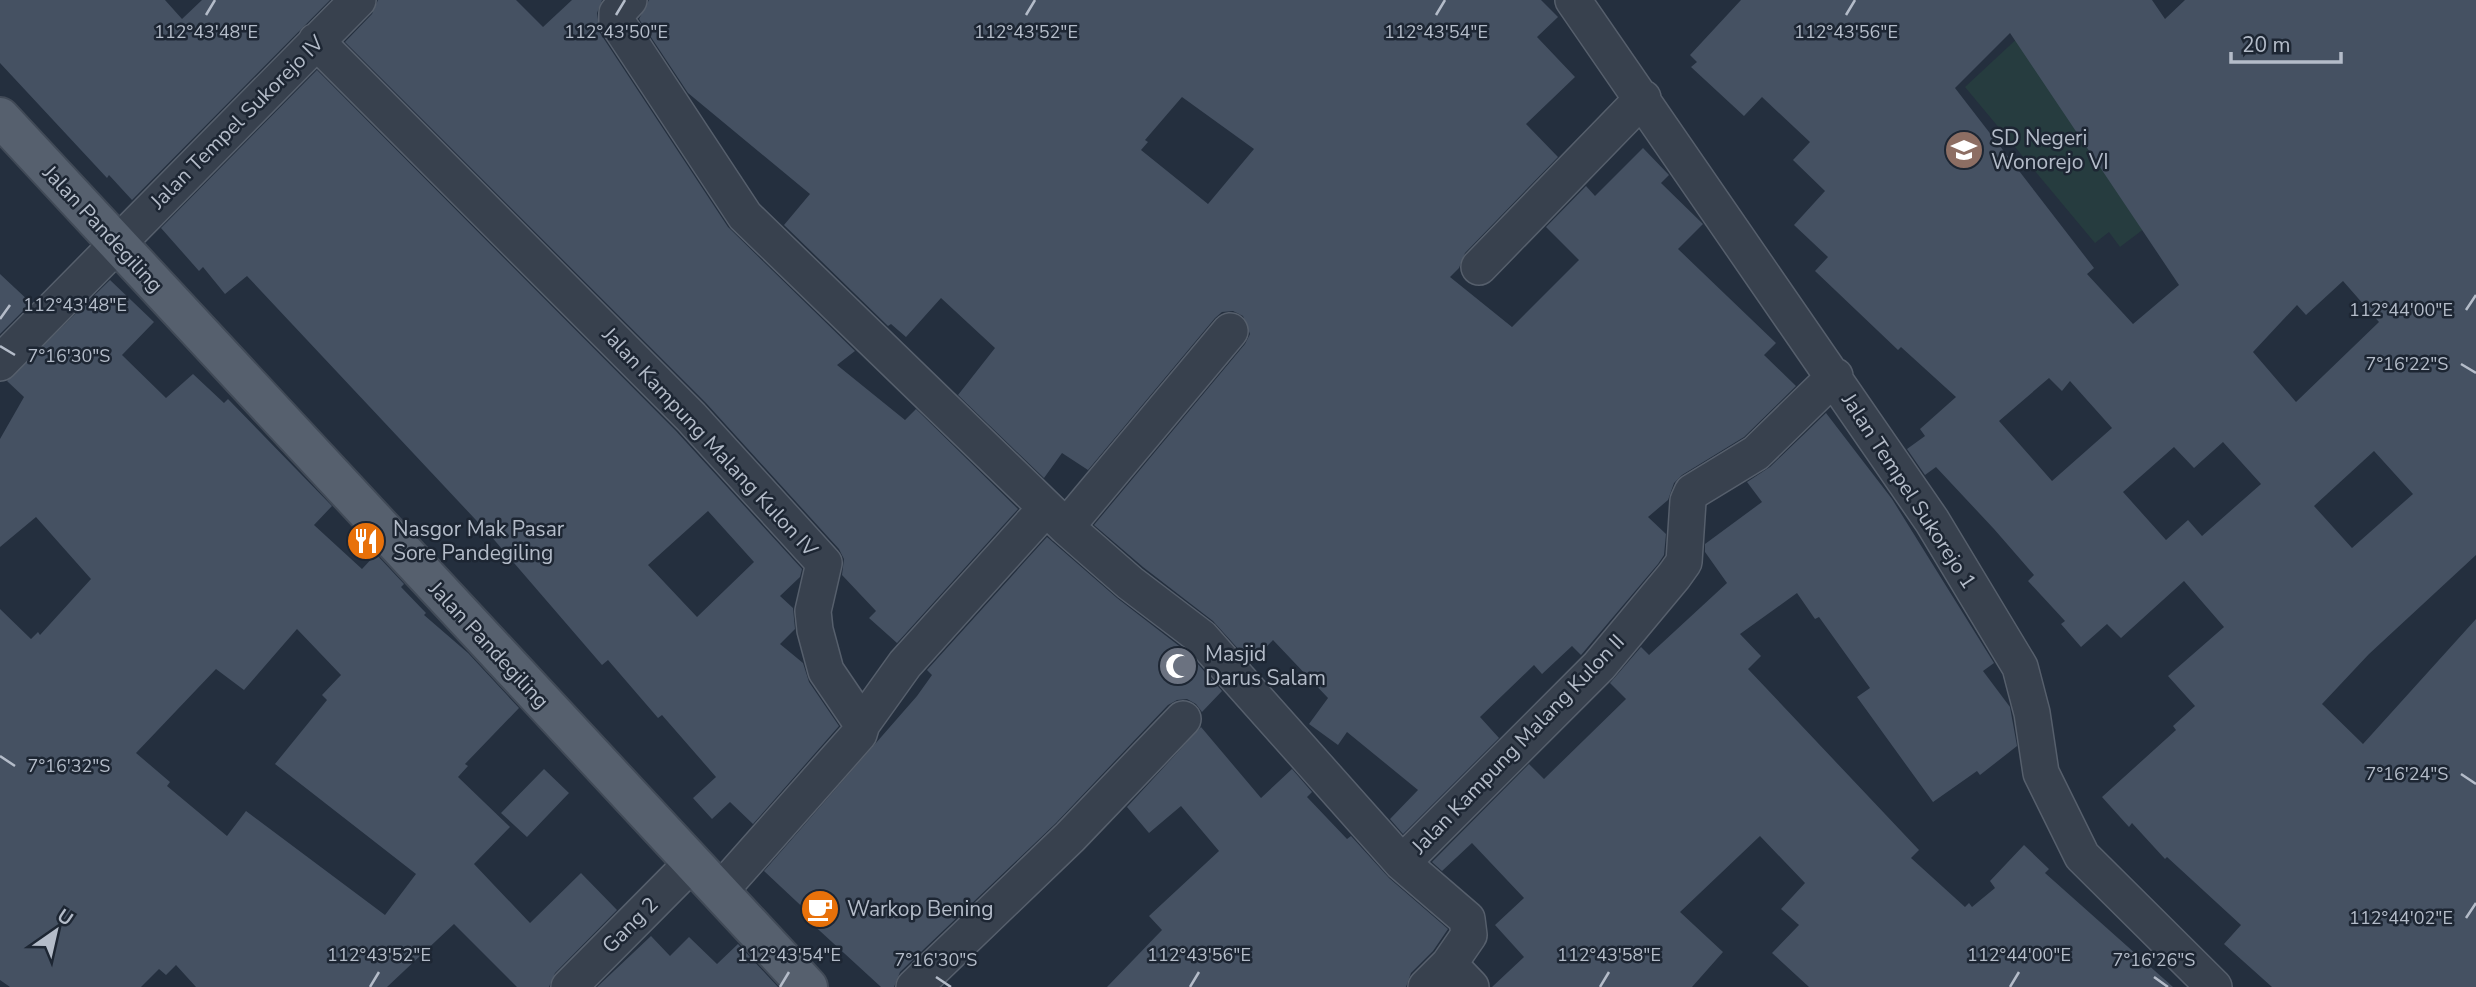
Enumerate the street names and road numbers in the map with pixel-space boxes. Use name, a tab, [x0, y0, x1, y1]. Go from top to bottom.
street label: Jalan Tempel Sukorejo IV	[143, 29, 330, 216]
street label: Jalan Pandegiling	[36, 159, 169, 299]
street label: Jalan Kampung Malang Kulon IV	[595, 320, 824, 563]
street label: Jalan Tempel Sukorejo 1	[1835, 387, 1983, 594]
street label: Jalan Pandegiling	[422, 575, 555, 715]
street label: Jalan Kampung Malang Kulon II	[1405, 628, 1631, 861]
street label: Gang 2	[596, 891, 664, 959]

